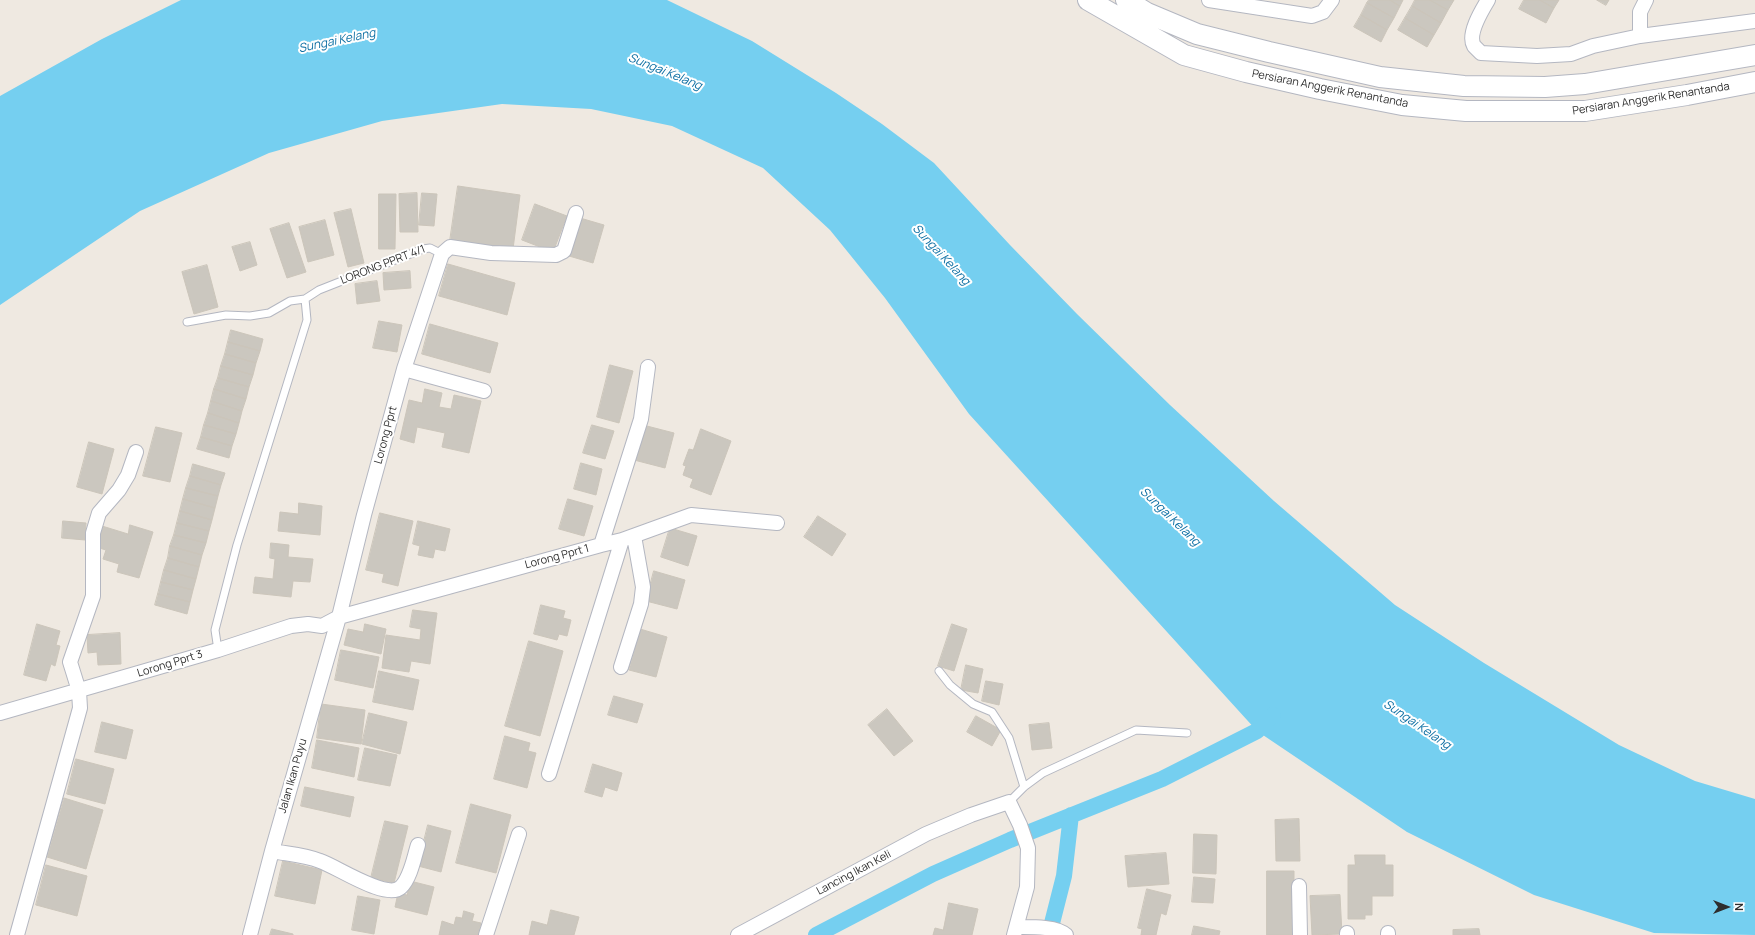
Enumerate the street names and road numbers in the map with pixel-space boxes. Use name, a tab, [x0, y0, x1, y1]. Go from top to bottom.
street label: Persiaran Anggerik Renantanda	[1251, 67, 1409, 111]
street label: Persiaran Anggerik Renantanda	[1571, 80, 1731, 118]
street label: LORONG PPRT 4/1	[339, 243, 427, 287]
street label: Lorong Pprt	[372, 405, 400, 465]
street label: Lorong Pprt 1	[524, 542, 590, 572]
street label: Lorong Pprt 3	[136, 648, 204, 680]
street label: Jalan Ikan Puyu	[276, 737, 310, 815]
street label: Lancing Ikan Keli	[814, 848, 894, 898]

